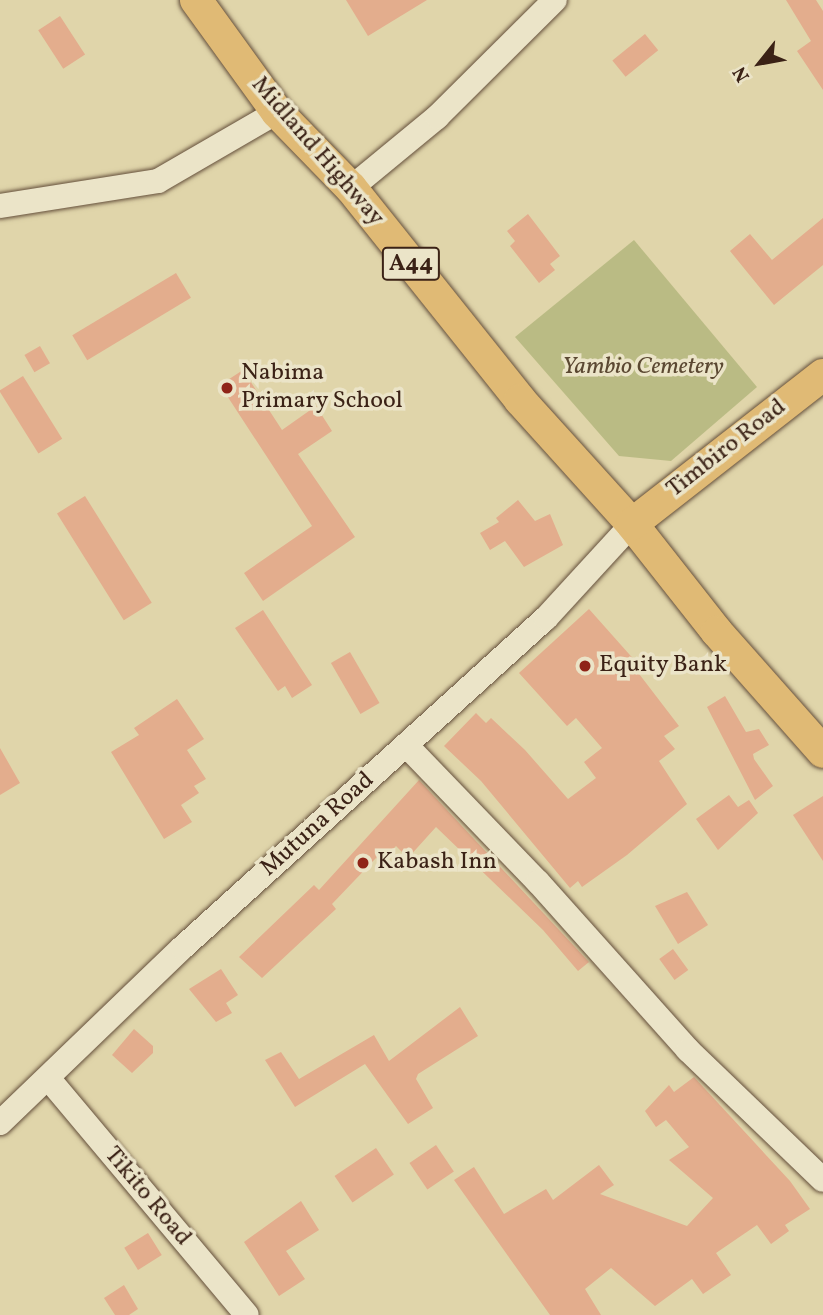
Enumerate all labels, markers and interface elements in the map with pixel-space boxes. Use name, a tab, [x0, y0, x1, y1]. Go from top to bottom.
north arrow	[725, 28, 795, 98]
text: N	[727, 61, 757, 86]
street label: Midland Highway	[244, 71, 390, 233]
road number: A44	[381, 244, 441, 284]
park label: Yambio Cemetery	[562, 354, 724, 382]
place label: Nabima Primary School	[241, 360, 403, 416]
marker: Nabima Primary School	[219, 380, 235, 396]
street label: Timbiro Road	[662, 393, 792, 505]
place label: Equity Bank	[599, 652, 728, 680]
marker: Equity Bank	[577, 658, 593, 674]
street label: Mutuna Road	[255, 767, 381, 883]
place label: Kabash Inn	[377, 849, 497, 877]
marker: Kabash Inn	[355, 855, 371, 871]
street label: Tikito Road	[97, 1142, 197, 1252]

